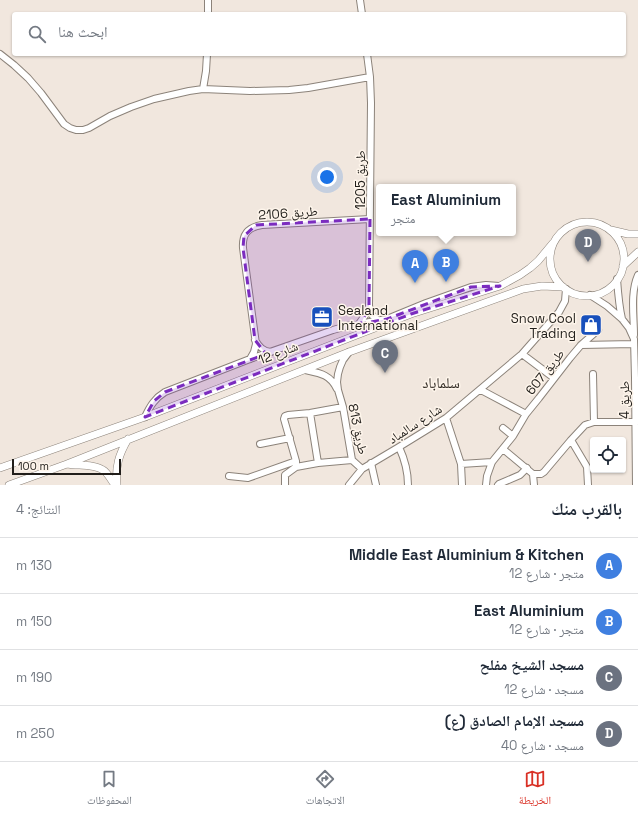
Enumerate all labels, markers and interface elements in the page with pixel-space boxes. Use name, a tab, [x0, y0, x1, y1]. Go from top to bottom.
search box	[12, 12, 626, 56]
text: ابحث هنا	[58, 22, 108, 41]
icon: search	[26, 23, 48, 45]
street label: طريق 1205	[352, 150, 369, 210]
your location	[317, 167, 337, 187]
popup	[376, 184, 516, 236]
text: East Aluminium	[391, 190, 501, 209]
street label: طريق 2106	[258, 202, 318, 224]
text: متجر	[391, 210, 416, 227]
pin: D	[575, 229, 601, 262]
pin: B	[433, 249, 459, 282]
pin: A	[402, 250, 428, 283]
place label: Sealand International	[338, 302, 418, 334]
office icon: Sealand International	[309, 304, 335, 330]
place label: Snow Cool Trading	[511, 310, 576, 342]
shop icon: Snow Cool Trading	[578, 312, 604, 338]
street label: شارع 12	[256, 338, 301, 369]
pin: C	[372, 340, 398, 373]
street label: طريق 607	[522, 346, 568, 398]
district label: سلماباد	[422, 373, 460, 392]
street label: طريق 4	[616, 381, 633, 419]
street label: شارع سالمباد	[385, 400, 446, 448]
street label: طريق 813	[344, 402, 372, 456]
map controls	[590, 437, 626, 473]
button: locate	[590, 437, 626, 473]
scale bar	[12, 457, 121, 476]
text: 100 m	[18, 459, 49, 473]
text: بالقرب منك	[551, 498, 622, 520]
text: النتائج: 4	[16, 501, 61, 518]
text: Middle East Aluminium & Kitchen	[349, 545, 584, 564]
text: 130 m	[16, 557, 52, 574]
text: A	[605, 557, 613, 574]
text: متجر · شارع 12	[509, 565, 584, 582]
text: East Aluminium	[474, 601, 584, 620]
text: 150 m	[16, 613, 52, 630]
text: B	[605, 613, 613, 630]
text: متجر · شارع 12	[509, 621, 584, 638]
text: مسجد الشيخ مفلح	[480, 655, 584, 674]
text: 190 m	[16, 669, 52, 686]
text: C	[605, 669, 613, 686]
text: مسجد · شارع 12	[504, 681, 584, 698]
text: مسجد الإمام الصادق (ع)	[445, 711, 584, 730]
text: 250 m	[16, 725, 55, 742]
text: D	[605, 725, 613, 742]
text: مسجد · شارع 40	[501, 737, 584, 754]
tab: المحفوظات	[87, 768, 132, 811]
tab: الاتجاهات	[306, 768, 345, 811]
tab: الخريطة	[519, 768, 551, 811]

